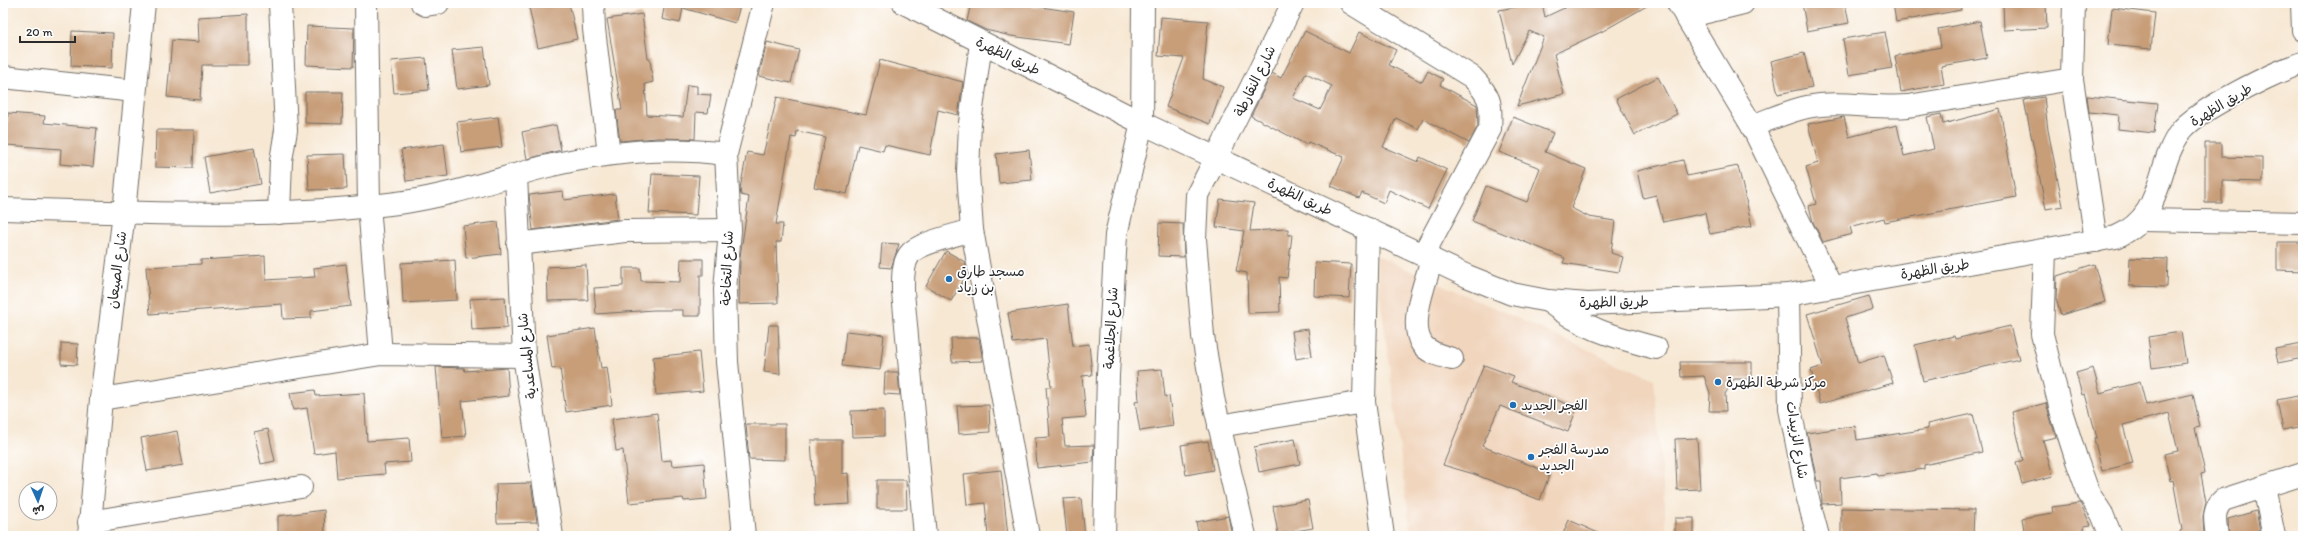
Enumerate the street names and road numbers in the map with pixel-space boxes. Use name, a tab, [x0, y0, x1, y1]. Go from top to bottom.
street label: طريق الظهرة	[973, 33, 1043, 79]
street label: شارع النقارطة	[1231, 43, 1280, 120]
street label: طريق الظهرة	[2187, 80, 2255, 130]
street label: طريق الظهرة	[1265, 175, 1335, 219]
street label: شارع الصيعان	[104, 230, 131, 310]
street label: شارع التخاخة	[717, 230, 738, 306]
street label: طريق الظهرة	[1899, 255, 1971, 283]
street label: شارع الجلاغمة	[1100, 286, 1123, 370]
street label: طريق الظهرة	[1579, 293, 1649, 311]
street label: شارع المساعدية	[514, 312, 541, 400]
street label: شارع الزبيدات	[1781, 400, 1812, 480]

